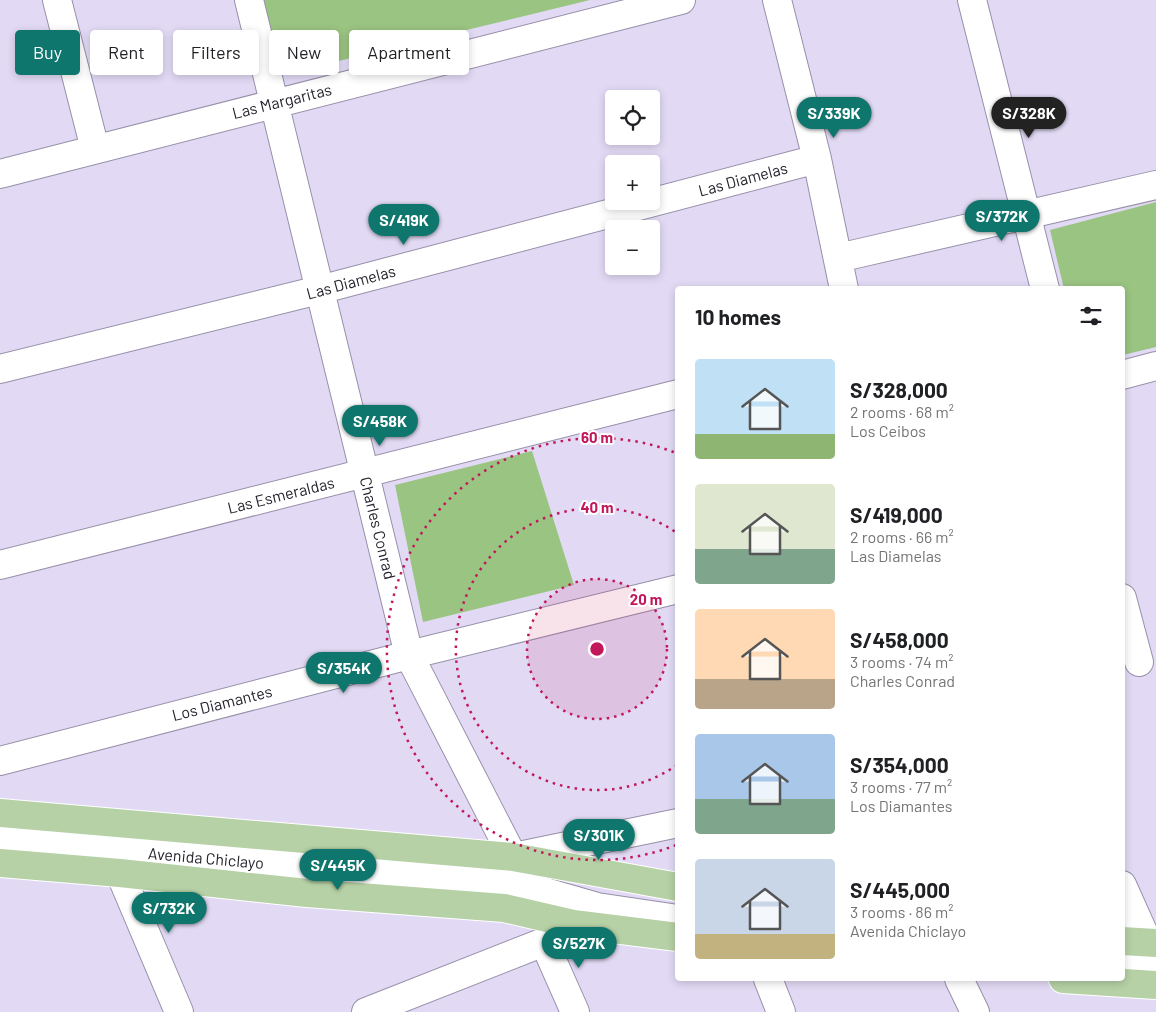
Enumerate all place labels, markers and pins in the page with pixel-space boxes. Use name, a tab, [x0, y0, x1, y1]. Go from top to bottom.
pin: S/339K	[793, 96, 875, 139]
pin: S/328K	[988, 96, 1070, 139]
pin: S/372K	[961, 200, 1043, 242]
pin: S/419K	[363, 204, 445, 246]
pin: S/458K	[339, 404, 421, 447]
centre of rings	[588, 640, 606, 658]
pin: S/354K	[303, 652, 385, 694]
pin: S/301K	[558, 818, 640, 861]
pin: S/445K	[297, 848, 379, 891]
pin: S/732K	[128, 892, 210, 934]
pin: S/527K	[538, 926, 620, 969]

